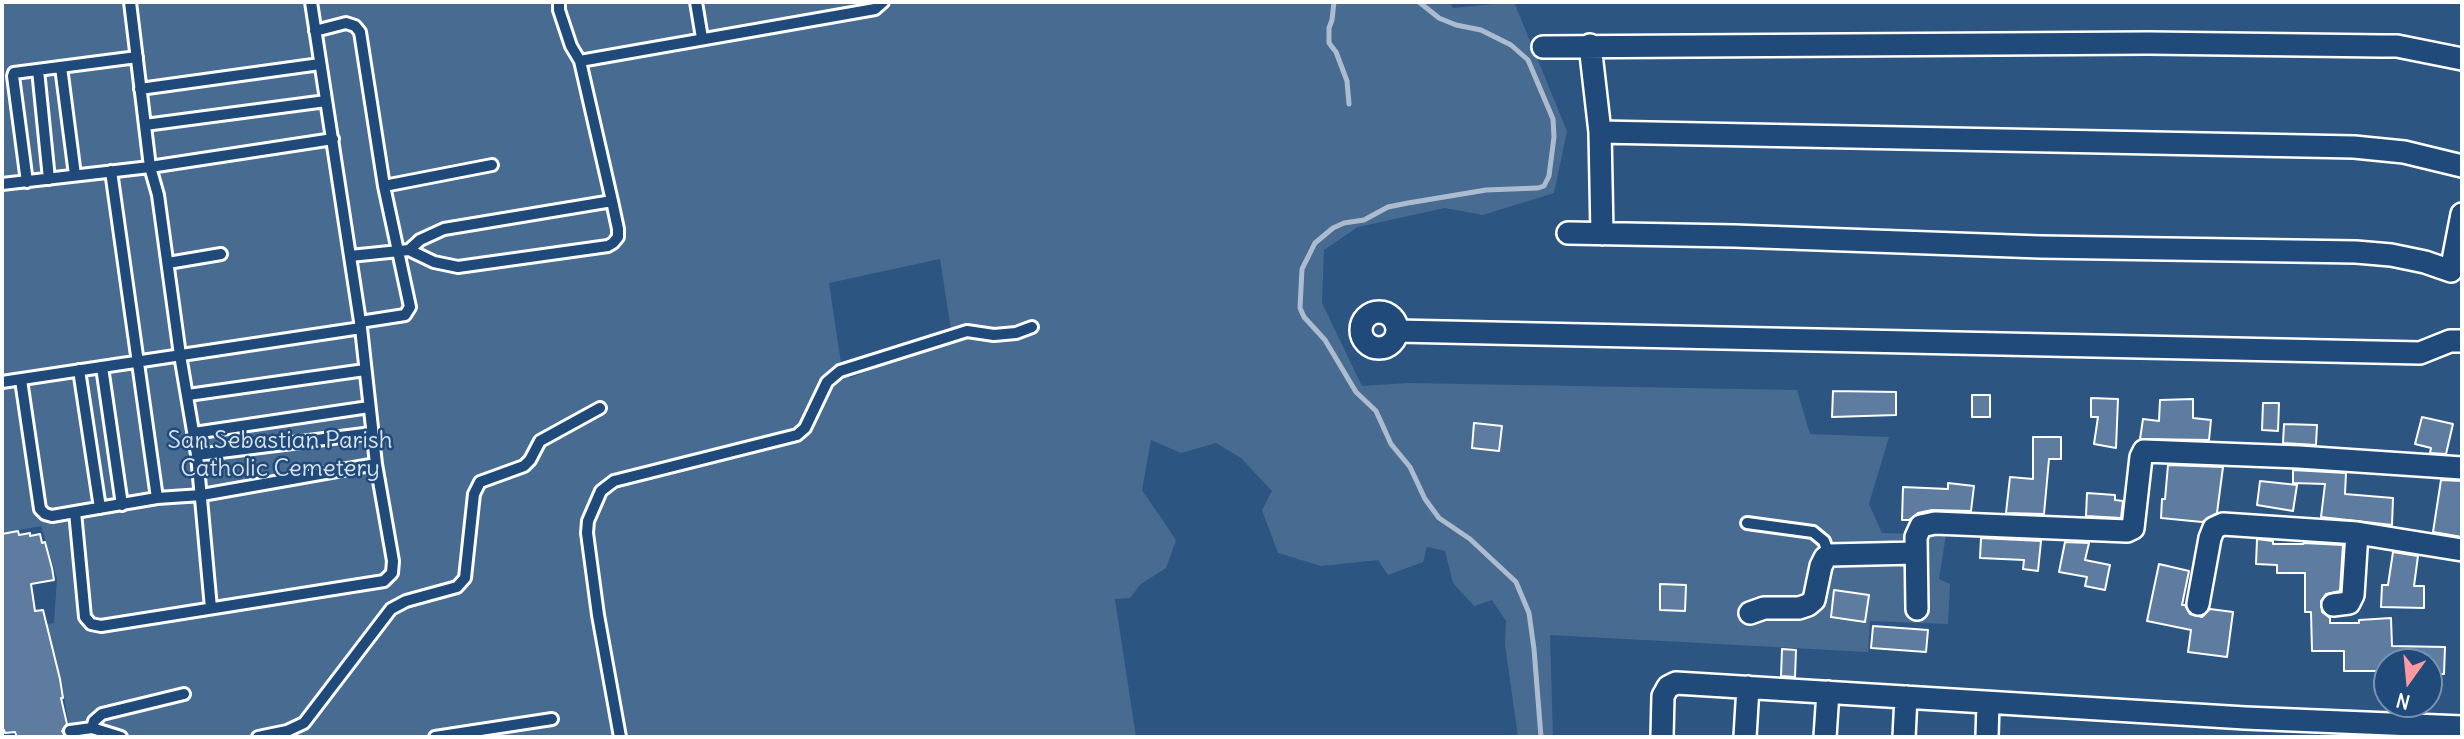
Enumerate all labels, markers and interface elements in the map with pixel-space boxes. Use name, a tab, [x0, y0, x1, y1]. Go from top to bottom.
park label: San Sebastian Parish Catholic Cemetery	[167, 427, 393, 483]
north arrow	[2373, 648, 2443, 718]
text: N	[2394, 688, 2413, 715]

